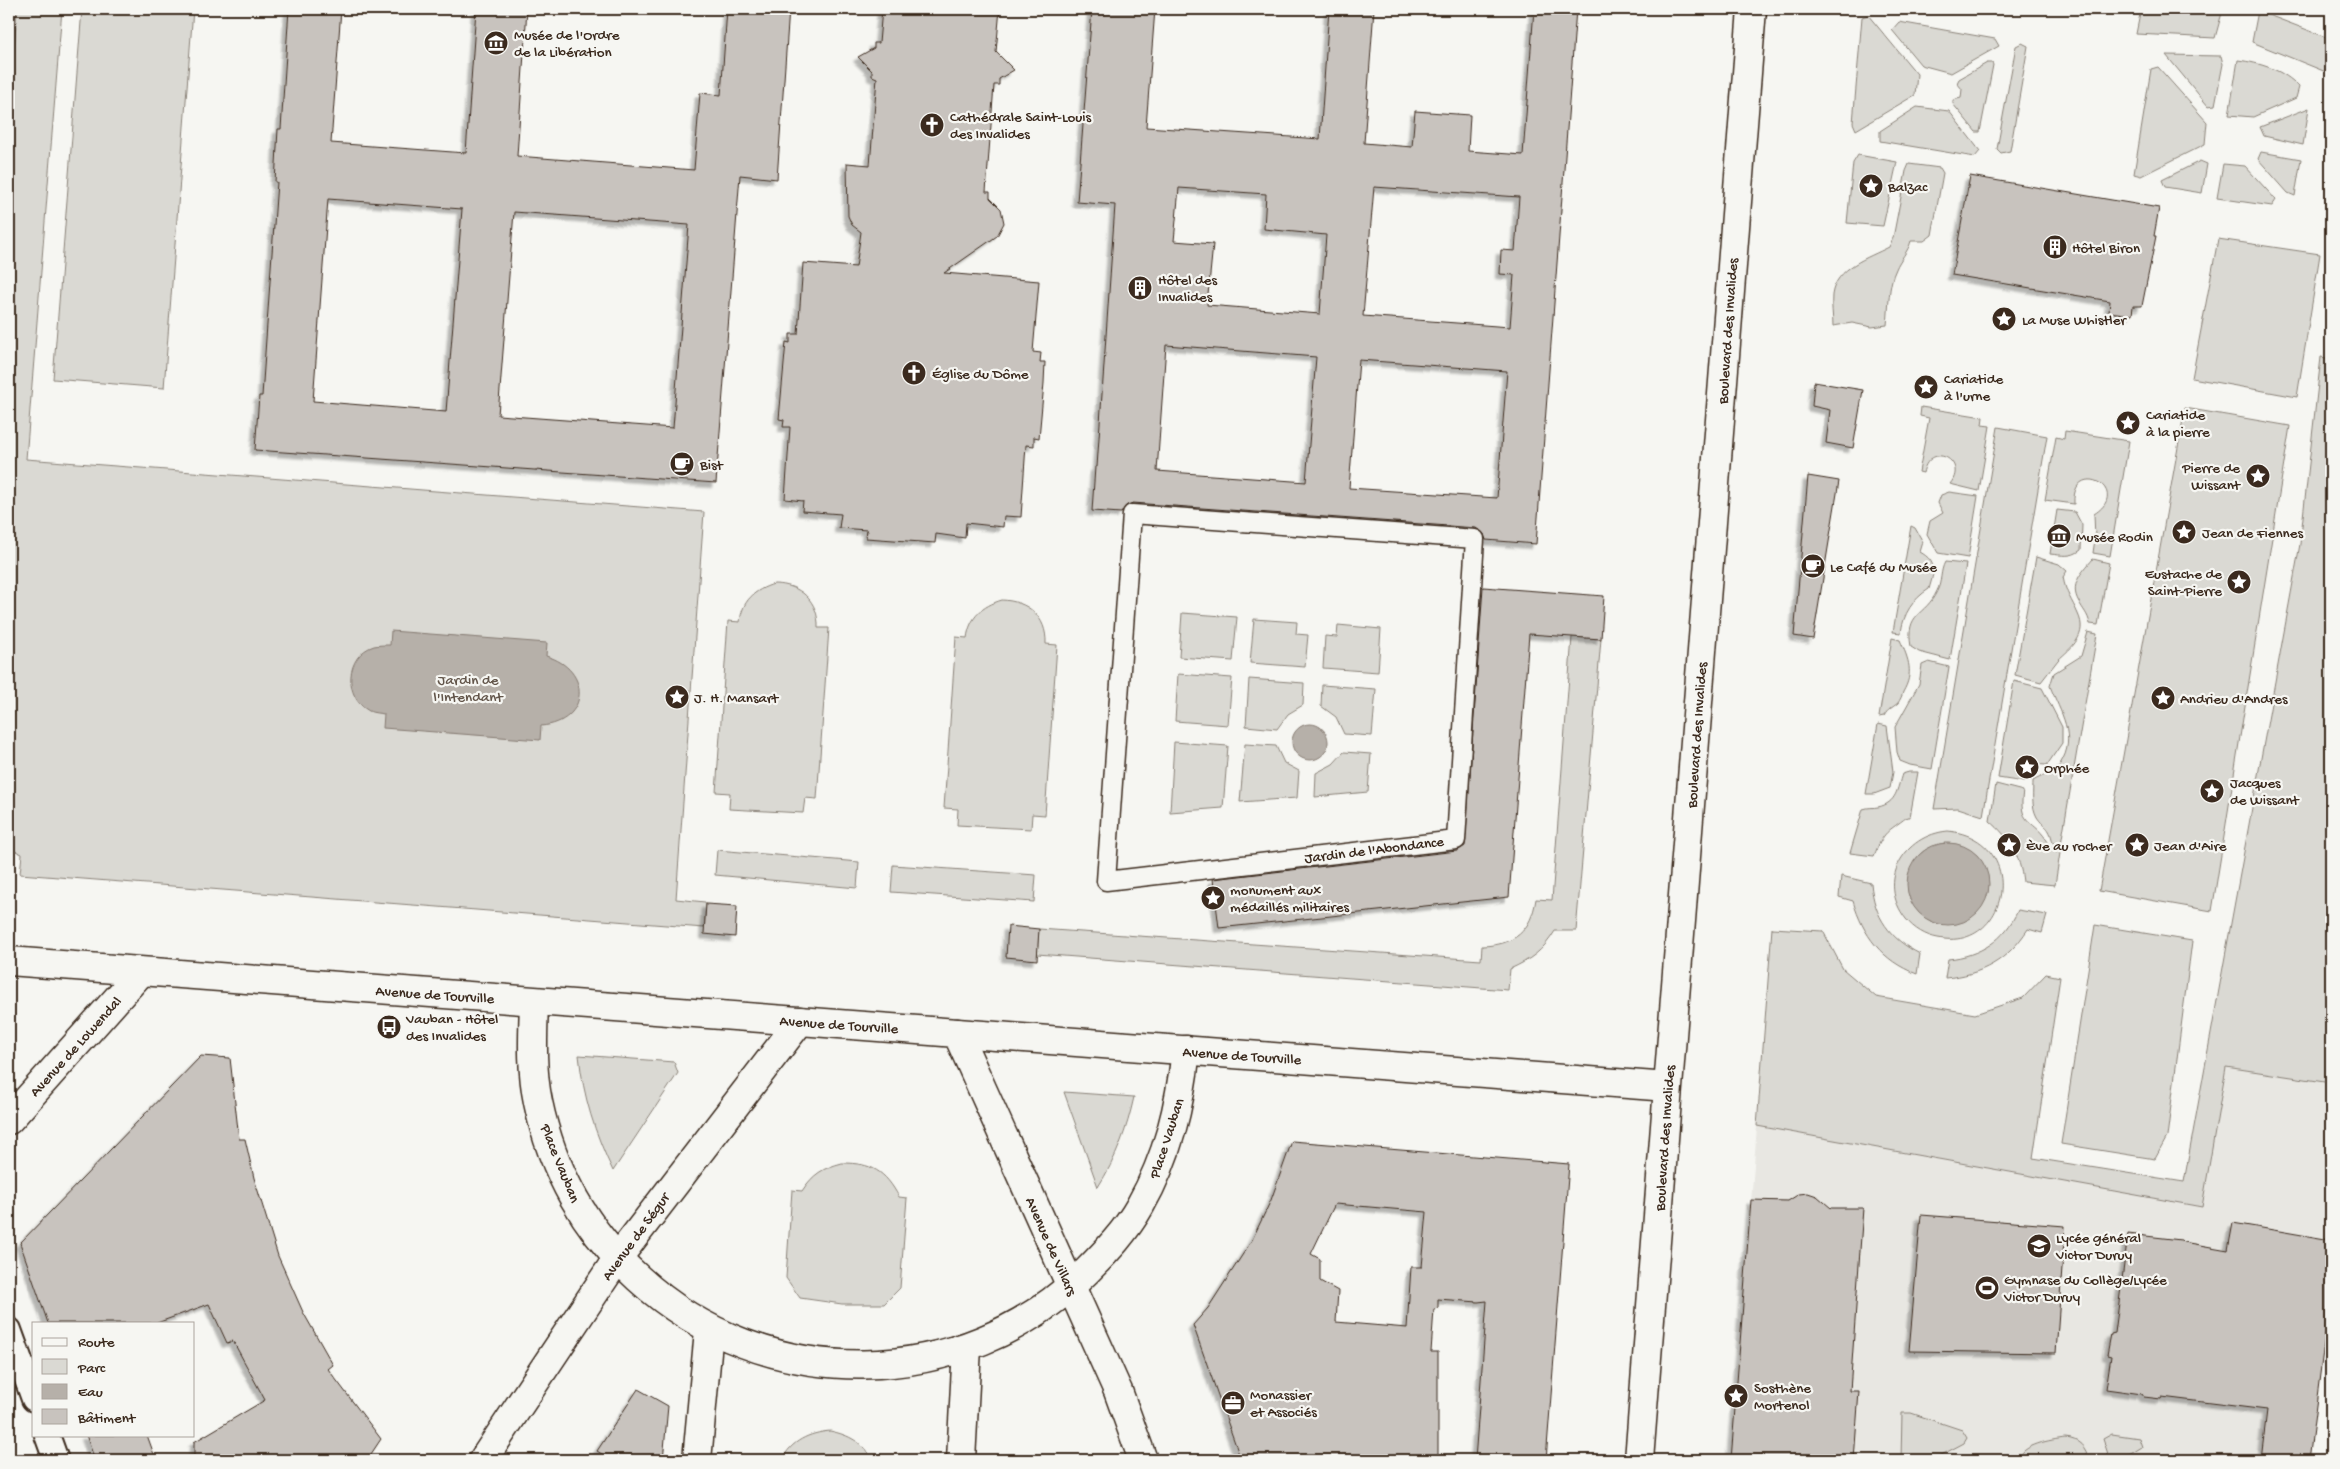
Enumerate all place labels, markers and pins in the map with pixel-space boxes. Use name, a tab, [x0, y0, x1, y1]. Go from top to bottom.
place label: Musée de l'Ordre de la Libération	[514, 27, 620, 62]
museum icon: Musée de l'Ordre de la Libération	[483, 30, 509, 56]
place label: Cathédrale Saint-Louis des Invalides	[950, 109, 1091, 144]
church icon: Cathédrale Saint-Louis des Invalides	[919, 112, 945, 138]
place icon: Balzac	[1858, 173, 1884, 199]
place label: Balzac	[1887, 179, 1928, 197]
building icon: Hôtel Biron	[2042, 234, 2068, 260]
place label: Hôtel Biron	[2072, 240, 2140, 258]
place label: Hôtel des Invalides	[1158, 272, 1218, 307]
building icon: Hôtel des Invalides	[1127, 275, 1153, 301]
place icon: La Muse Whistler	[1991, 306, 2017, 332]
place label: La Muse Whistler	[2022, 312, 2127, 330]
church icon: Église du Dôme	[901, 360, 927, 386]
place label: Église du Dôme	[932, 366, 1029, 384]
place label: Cariatide à l'urne	[1944, 371, 2004, 406]
place icon: Cariatide à l'urne	[1913, 374, 1939, 400]
place label: Cariatide à la pierre	[2146, 407, 2210, 442]
place icon: Cariatide à la pierre	[2115, 410, 2141, 436]
cafe icon: Bist	[669, 451, 695, 477]
place label: Bist	[699, 457, 724, 475]
place label: Pierre de Wissant	[2181, 460, 2242, 495]
place icon: Pierre de Wissant	[2245, 463, 2271, 489]
place icon: Jean de Fiennes	[2171, 519, 2197, 545]
museum icon: Musée Rodin	[2046, 523, 2072, 549]
place label: Jean de Fiennes	[2202, 525, 2303, 543]
place label: Musée Rodin	[2076, 529, 2153, 547]
cafe icon: Le Café du Musée	[1800, 553, 1826, 579]
place label: Le Café du Musée	[1830, 559, 1937, 577]
place label: Eustache de Saint-Pierre	[2145, 566, 2222, 601]
place icon: Eustache de Saint-Pierre	[2226, 569, 2252, 595]
place icon: J. H. Mansart	[664, 684, 690, 710]
place icon: Andrieu d'Andres	[2150, 685, 2176, 711]
place label: J. H. Mansart	[694, 690, 780, 708]
place label: Andrieu d'Andres	[2180, 691, 2288, 709]
place icon: Orphée	[2014, 754, 2040, 780]
place label: Orphée	[2044, 760, 2090, 778]
place label: Jacques de Wissant	[2230, 775, 2301, 810]
place icon: Jacques de Wissant	[2199, 778, 2225, 804]
place icon: Ève au rocher	[1996, 832, 2022, 858]
place icon: Jean d'Aire	[2124, 832, 2150, 858]
place label: Ève au rocher	[2026, 838, 2113, 856]
place label: Jean d'Aire	[2154, 838, 2227, 856]
place label: monument aux médaillés militaires	[1230, 882, 1349, 917]
place icon: monument aux médaillés militaires	[1200, 885, 1226, 911]
place label: Vauban - Hôtel des Invalides	[405, 1011, 498, 1046]
bus stop icon: Vauban - Hôtel des Invalides	[376, 1014, 402, 1040]
place label: Lycée général Victor Duruy	[2055, 1230, 2141, 1265]
school or university icon: Lycée général Victor Duruy	[2026, 1233, 2052, 1259]
place label: Gymnase du Collège/Lycée Victor Duruy	[2003, 1272, 2167, 1307]
sports icon: Gymnase du Collège/Lycée Victor Duruy	[1974, 1275, 2000, 1301]
place label: Sosthène Mortenol	[1754, 1380, 1811, 1415]
place icon: Sosthène Mortenol	[1723, 1383, 1749, 1409]
place label: Monassier et Associés	[1250, 1387, 1317, 1422]
office icon: Monassier et Associés	[1220, 1390, 1246, 1416]

